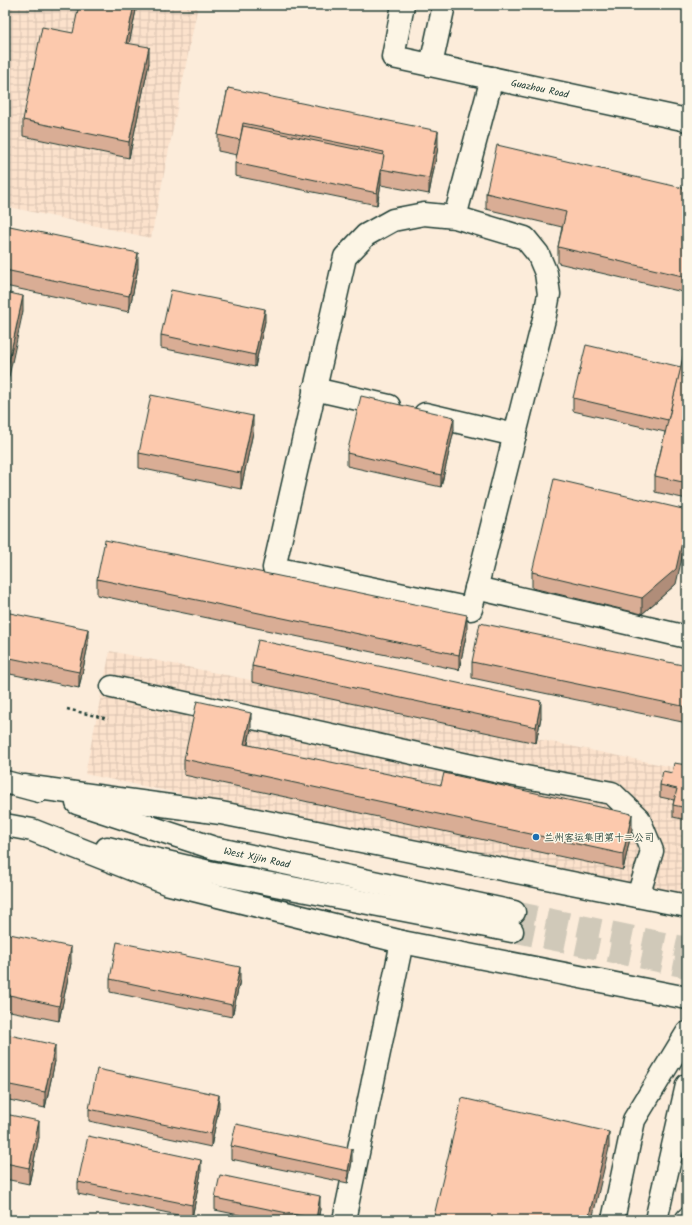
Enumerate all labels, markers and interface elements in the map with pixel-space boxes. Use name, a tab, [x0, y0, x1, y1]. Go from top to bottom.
street label: Guazhou Road	[509, 75, 571, 103]
place label: 兰州客运集团第十二公司	[544, 830, 654, 846]
marker: 兰州客运集团第十二公司	[531, 832, 541, 842]
street label: West Xijin Road	[222, 843, 292, 873]

